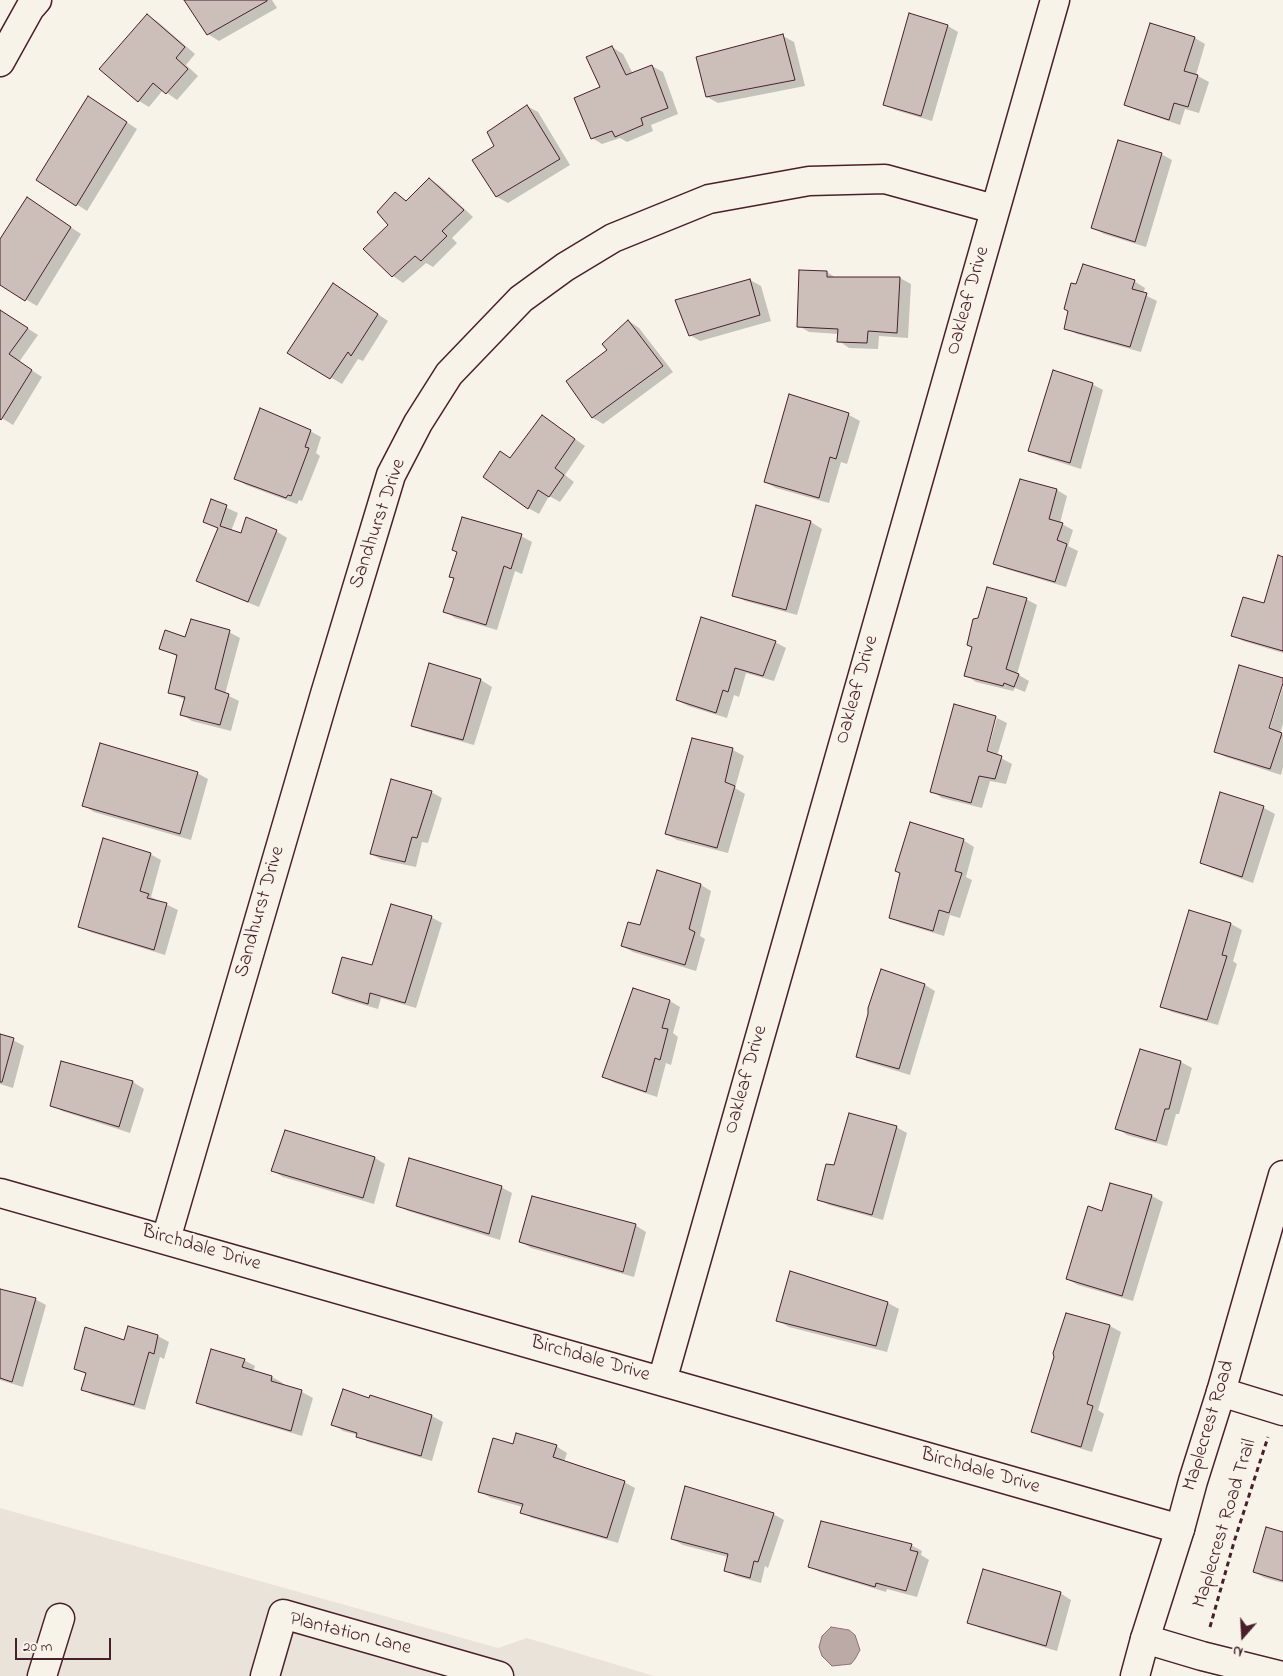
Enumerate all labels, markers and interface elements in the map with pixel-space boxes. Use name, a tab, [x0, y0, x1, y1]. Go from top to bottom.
street label: Oakleaf Drive	[942, 244, 996, 358]
street label: Sandhurst Drive	[346, 456, 412, 592]
street label: Oakleaf Drive	[831, 633, 885, 747]
street label: Sandhurst Drive	[231, 844, 291, 980]
street label: Oakleaf Drive	[720, 1023, 774, 1137]
street label: Birchdale Drive	[139, 1221, 263, 1277]
street label: Birchdale Drive	[528, 1332, 652, 1388]
street label: Maplecrest Road	[1179, 1358, 1241, 1494]
street label: Maplecrest Road Trail	[1189, 1437, 1263, 1611]
street label: Birchdale Drive	[918, 1444, 1042, 1500]
street label: Plantation Lane	[287, 1608, 413, 1662]
north arrow	[1218, 1611, 1268, 1661]
scale bar	[18, 1628, 114, 1660]
text: 20 m	[23, 1636, 52, 1658]
text: N	[1230, 1639, 1246, 1662]

